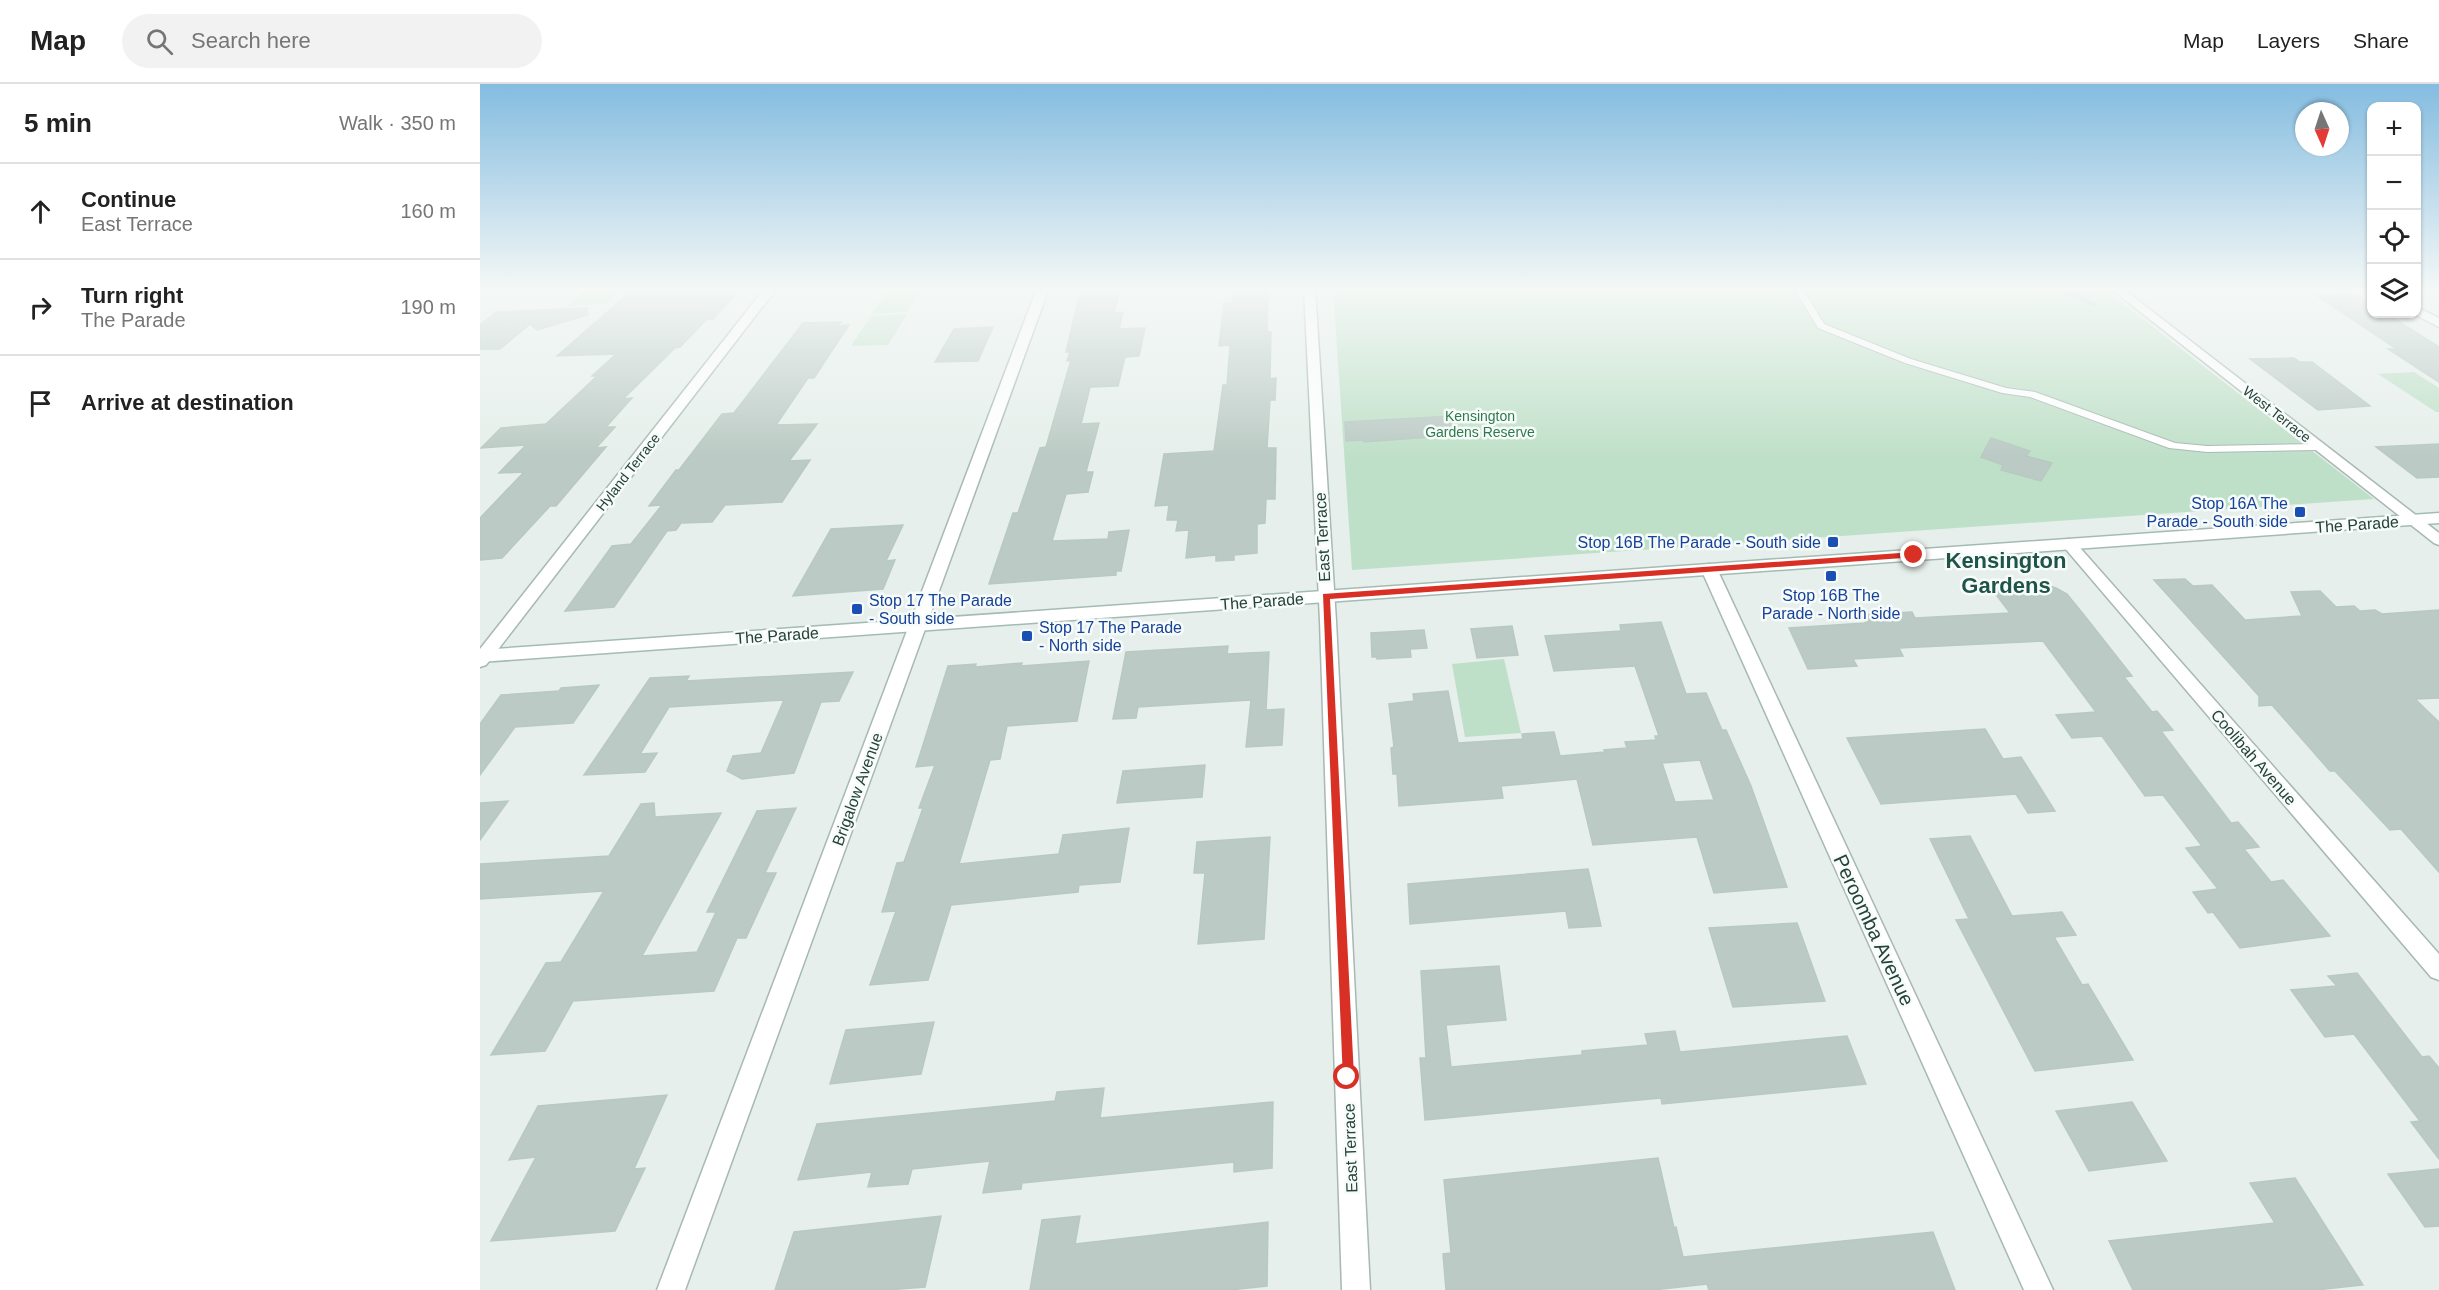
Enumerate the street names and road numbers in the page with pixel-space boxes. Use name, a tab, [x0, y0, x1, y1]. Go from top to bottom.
street label: West Terrace	[2240, 382, 2314, 446]
street label: Hyland Terrace	[593, 430, 663, 514]
street label: East Terrace	[1312, 492, 1333, 582]
street label: The Parade	[2315, 513, 2399, 536]
street label: The Parade	[1220, 590, 1304, 613]
street label: The Parade	[735, 624, 819, 647]
street label: Coolibah Avenue	[2208, 706, 2300, 809]
street label: Brigalow Avenue	[829, 730, 886, 848]
street label: Peroomba Avenue	[1829, 851, 1919, 1009]
street label: East Terrace	[1340, 1103, 1361, 1193]

